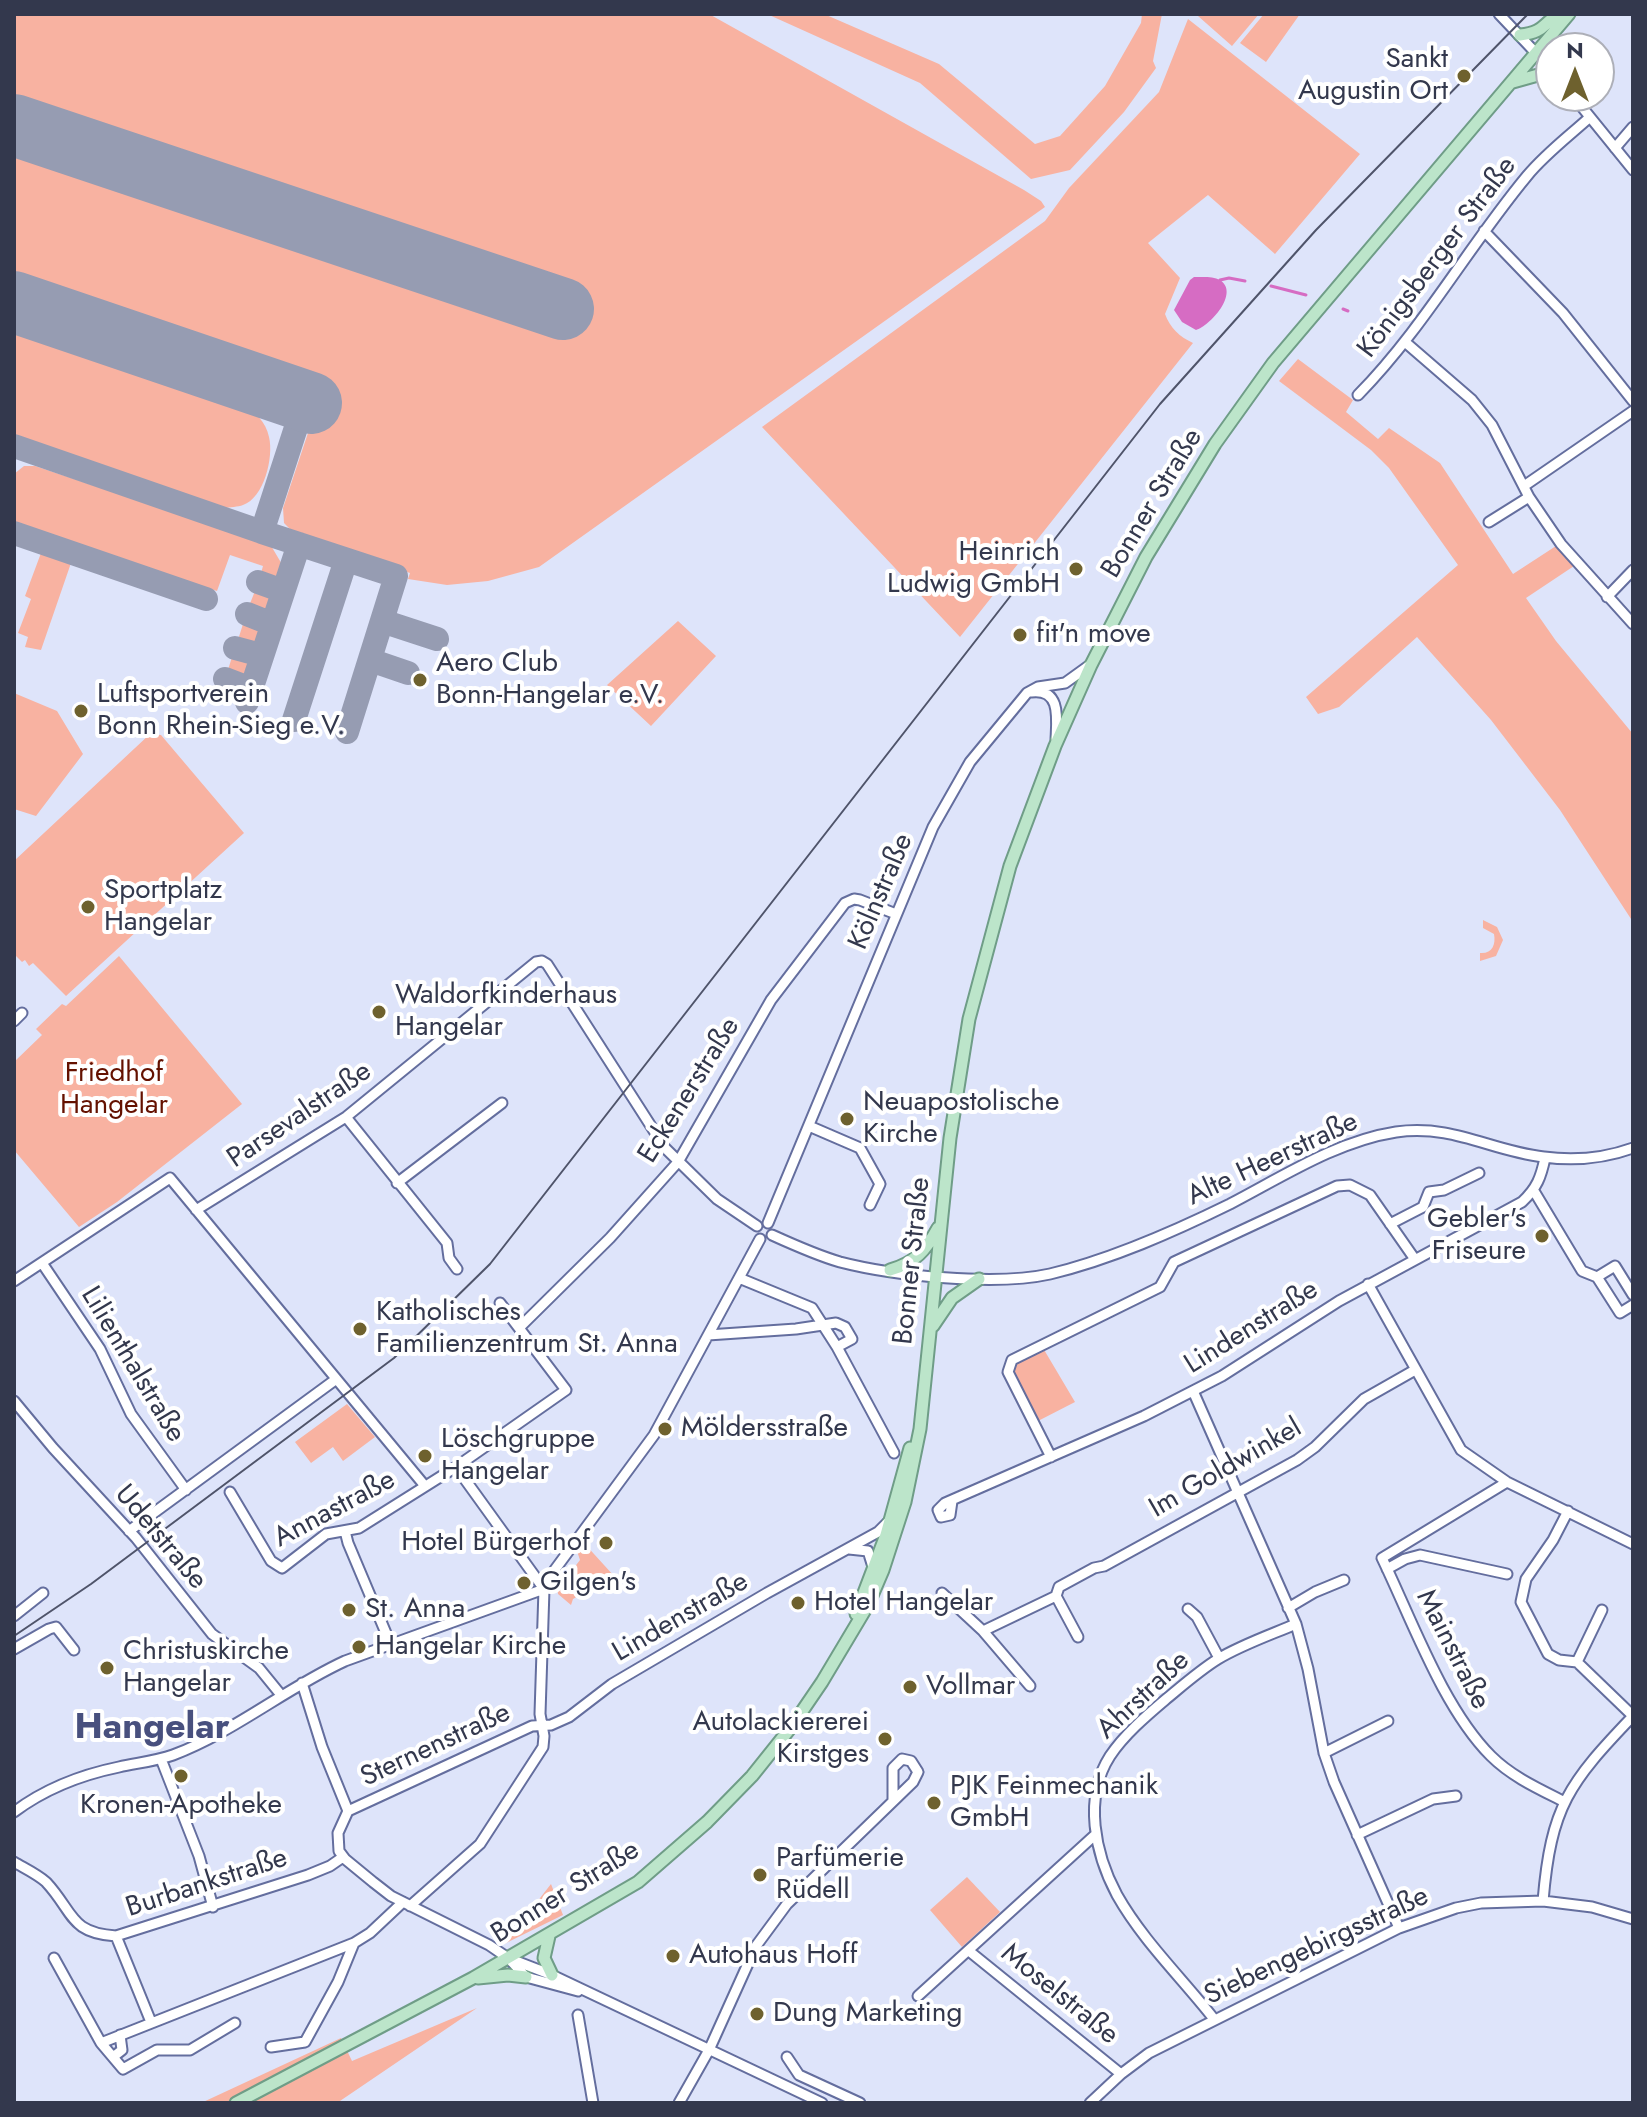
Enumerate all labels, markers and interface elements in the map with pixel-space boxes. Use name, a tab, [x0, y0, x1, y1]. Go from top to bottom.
north arrow	[1535, 32, 1615, 112]
text: N	[1566, 34, 1584, 66]
place label: Sankt Augustin Ort	[1298, 43, 1448, 109]
marker: Sankt Augustin Ort	[1455, 67, 1473, 85]
street label: Königsberger Straße	[1352, 151, 1524, 365]
street label: Bonner Straße	[1095, 423, 1211, 585]
place label: Heinrich Ludwig GmbH	[887, 536, 1060, 602]
marker: Heinrich Ludwig GmbH	[1067, 560, 1085, 578]
place label: fit'n move	[1036, 618, 1151, 652]
marker: fit'n move	[1011, 626, 1029, 644]
place label: Aero Club Bonn-Hangelar e.V.	[436, 647, 664, 713]
marker: Aero Club Bonn-Hangelar e.V.	[411, 671, 429, 689]
place label: Luftsportverein Bonn Rhein-Sieg e.V.	[97, 678, 345, 744]
marker: Luftsportverein Bonn Rhein-Sieg e.V.	[72, 702, 90, 720]
street label: Kölnstraße	[843, 829, 921, 955]
place label: Sportplatz Hangelar	[104, 874, 222, 940]
marker: Sportplatz Hangelar	[79, 898, 97, 916]
place label: Waldorfkinderhaus Hangelar	[395, 979, 617, 1045]
marker: Waldorfkinderhaus Hangelar	[370, 1003, 388, 1021]
street label: Eckenerstraße	[632, 1012, 748, 1170]
street label: Parsevalstraße	[222, 1056, 378, 1176]
park label: Friedhof Hangelar	[60, 1057, 168, 1123]
place label: Neuapostolische Kirche	[863, 1086, 1059, 1152]
street label: Alte Heerstraße	[1182, 1106, 1364, 1214]
marker: Neuapostolische Kirche	[838, 1110, 856, 1128]
street label: Bonner Straße	[888, 1176, 938, 1346]
place label: Gebler's Friseure	[1427, 1203, 1526, 1269]
marker: Gebler's Friseure	[1533, 1227, 1551, 1245]
street label: Lindenstraße	[1179, 1274, 1325, 1382]
street label: Lilienthalstraße	[72, 1281, 192, 1449]
place label: Katholisches Familienzentrum St. Anna	[376, 1296, 678, 1362]
marker: Katholisches Familienzentrum St. Anna	[351, 1320, 369, 1338]
place label: Möldersstraße	[681, 1412, 848, 1446]
street label: Im Goldwinkel	[1144, 1412, 1308, 1526]
marker: Möldersstraße	[656, 1420, 674, 1438]
place label: Löschgruppe Hangelar	[441, 1423, 595, 1489]
marker: Löschgruppe Hangelar	[416, 1447, 434, 1465]
street label: Annastraße	[269, 1464, 401, 1556]
street label: Udetstraße	[107, 1479, 213, 1597]
place label: Hotel Bürgerhof	[401, 1526, 590, 1560]
marker: Hotel Bürgerhof	[597, 1534, 615, 1552]
place label: Gilgen's	[540, 1566, 636, 1600]
street label: Lindenstraße	[607, 1566, 755, 1670]
marker: Gilgen's	[515, 1574, 533, 1592]
street label: Mainstraße	[1408, 1585, 1496, 1715]
place label: Hotel Hangelar	[814, 1586, 993, 1620]
place label: St. Anna	[365, 1593, 465, 1627]
marker: Hotel Hangelar	[789, 1594, 807, 1612]
marker: St. Anna	[340, 1601, 358, 1619]
place label: Hangelar Kirche	[375, 1630, 566, 1664]
place label: Christuskirche Hangelar	[123, 1635, 289, 1701]
marker: Hangelar Kirche	[350, 1638, 368, 1656]
street label: Ahrstraße	[1091, 1645, 1197, 1747]
marker: Christuskirche Hangelar	[98, 1659, 116, 1677]
place label: Vollmar	[926, 1670, 1015, 1704]
marker: Vollmar	[901, 1678, 919, 1696]
street label: Sternenstraße	[356, 1697, 516, 1795]
place label: Autolackiererei Kirstges	[693, 1706, 869, 1772]
district label: Hangelar	[75, 1707, 229, 1751]
marker: Autolackiererei Kirstges	[876, 1730, 894, 1748]
marker: Kronen-Apotheke	[172, 1767, 190, 1785]
place label: PJK Feinmechanik GmbH	[950, 1770, 1158, 1836]
place label: Kronen-Apotheke	[80, 1789, 282, 1823]
marker: PJK Feinmechanik GmbH	[925, 1794, 943, 1812]
street label: Bonner Straße	[486, 1834, 646, 1952]
street label: Burbankstraße	[122, 1842, 292, 1926]
place label: Parfümerie Rüdell	[776, 1842, 904, 1908]
marker: Parfümerie Rüdell	[751, 1866, 769, 1884]
street label: Siebengebirgsstraße	[1200, 1880, 1434, 2014]
street label: Moselstraße	[993, 1937, 1125, 2053]
place label: Autohaus Hoff	[689, 1939, 858, 1973]
marker: Autohaus Hoff	[664, 1947, 682, 1965]
place label: Dung Marketing	[773, 1997, 963, 2031]
marker: Dung Marketing	[748, 2005, 766, 2023]

